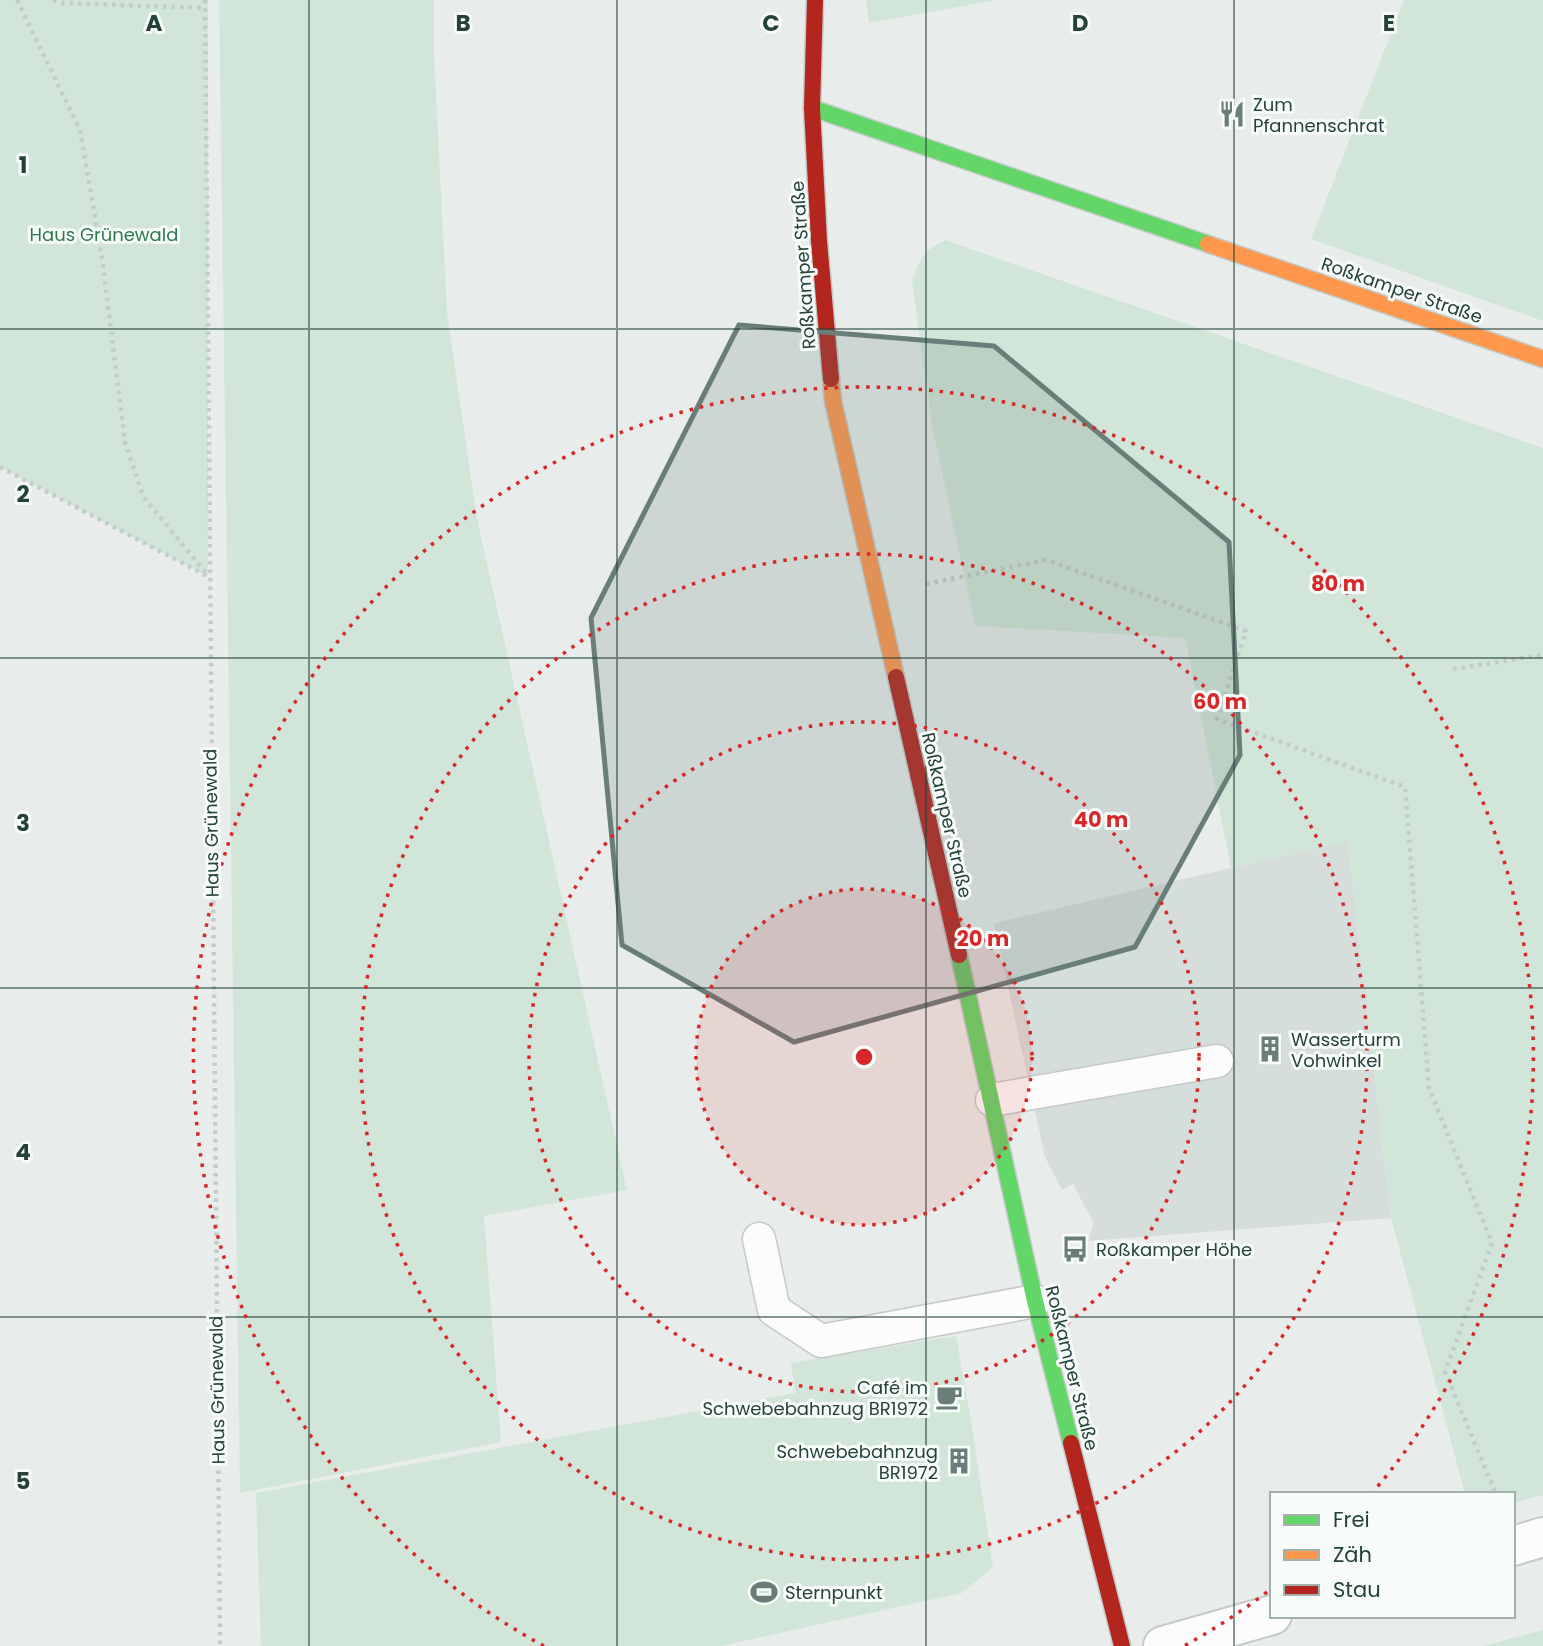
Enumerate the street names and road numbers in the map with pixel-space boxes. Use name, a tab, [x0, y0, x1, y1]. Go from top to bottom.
street label: Roßkamper Straße	[785, 180, 821, 350]
street label: Roßkamper Straße	[1318, 251, 1486, 329]
street label: Roßkamper Straße	[916, 730, 978, 900]
street label: Haus Grünewald	[197, 748, 225, 898]
street label: Roßkamper Straße	[1039, 1283, 1105, 1453]
street label: Haus Grünewald	[203, 1315, 231, 1465]

